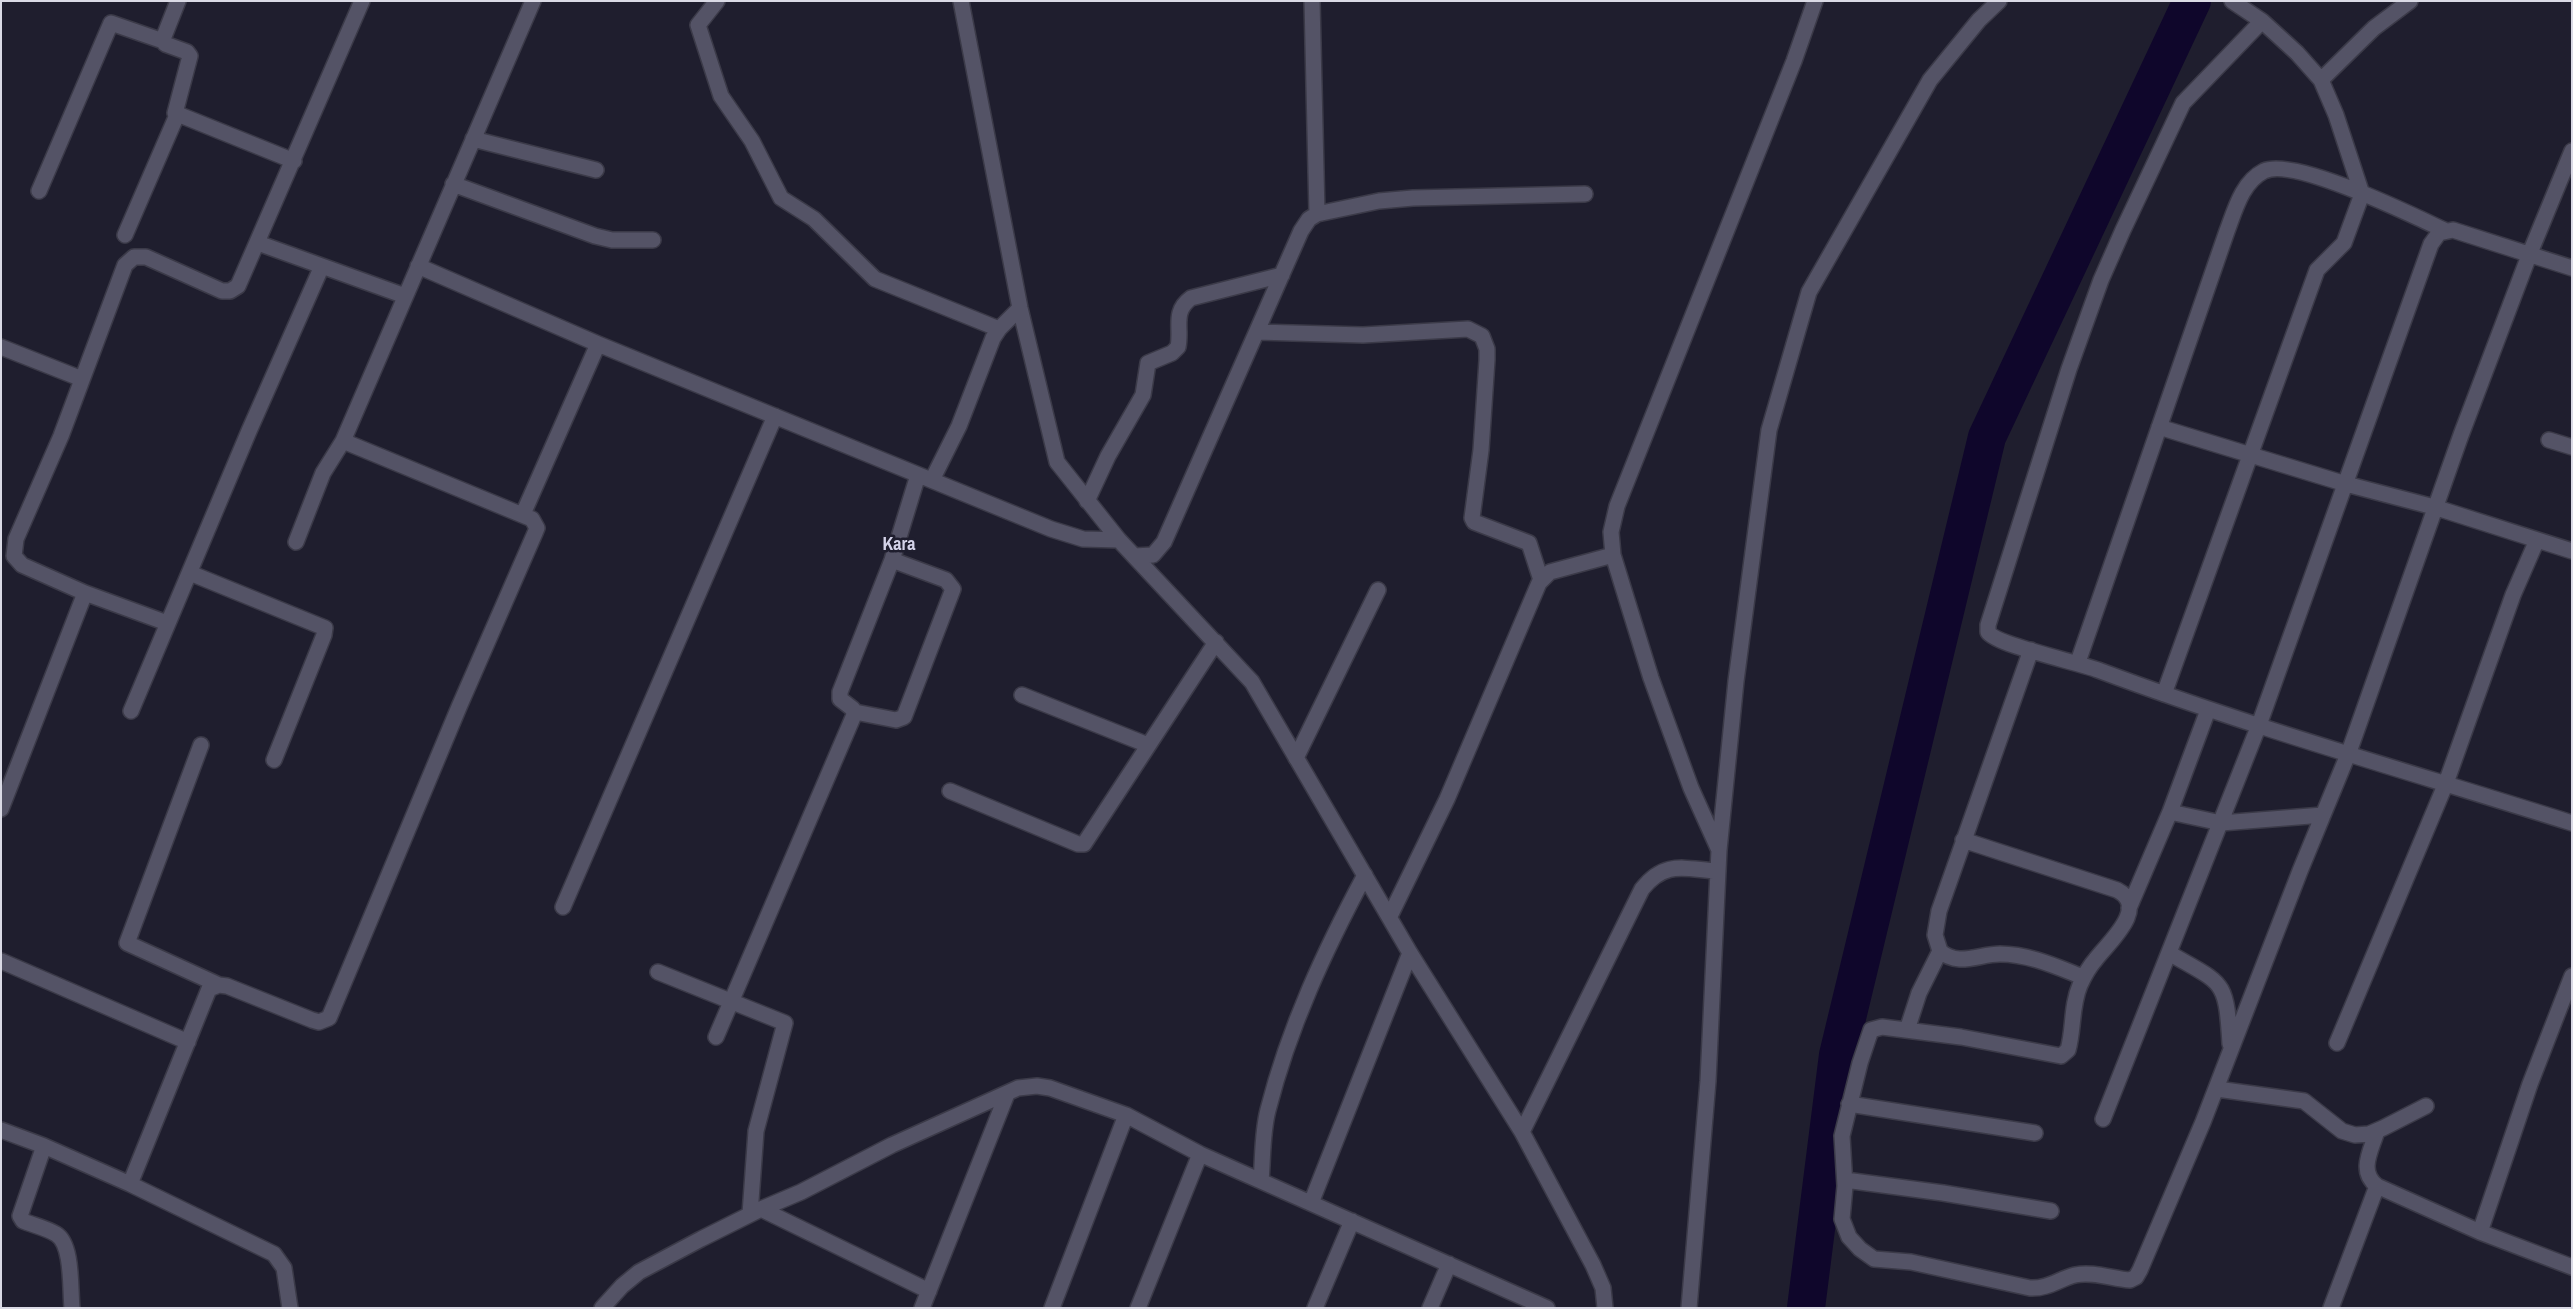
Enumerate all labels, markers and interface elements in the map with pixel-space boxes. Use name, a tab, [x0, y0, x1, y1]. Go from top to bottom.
district label: Kara	[883, 534, 915, 556]

